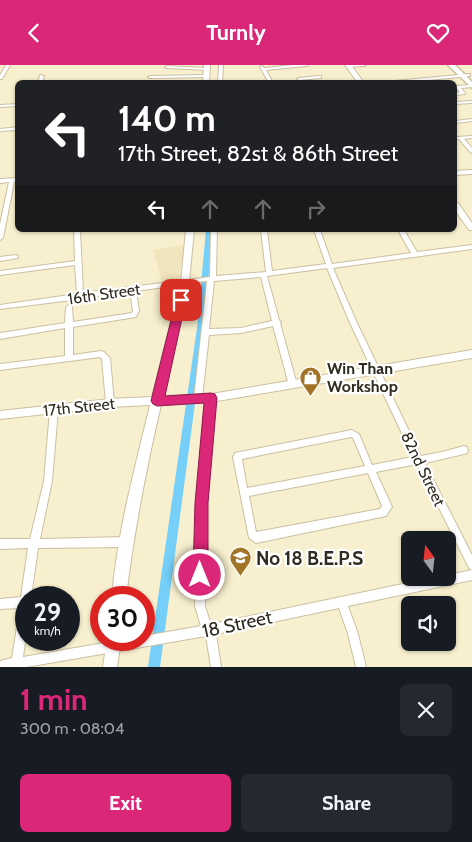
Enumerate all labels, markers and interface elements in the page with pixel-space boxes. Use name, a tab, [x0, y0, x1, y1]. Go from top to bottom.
icon: back	[20, 19, 48, 47]
text: Turnly	[206, 19, 266, 46]
icon: heart	[424, 19, 452, 47]
text: 140 m	[118, 97, 216, 140]
icon: left	[35, 100, 100, 165]
text: 17th Street, 82st & 86th Street	[118, 140, 398, 167]
icon: left	[143, 195, 171, 223]
icon: ahead	[196, 195, 224, 223]
icon: ahead	[249, 195, 277, 223]
icon: right	[302, 195, 330, 223]
street label: 16th Street	[66, 279, 142, 308]
pin	[160, 279, 202, 321]
icon: arrive	[167, 286, 195, 314]
place label: Win Than Workshop	[327, 359, 398, 396]
shop icon: Win Than Workshop	[299, 365, 323, 396]
street label: 17th Street	[42, 394, 116, 420]
street label: 82nd Street	[397, 429, 449, 510]
north arrow	[401, 531, 456, 586]
map controls	[401, 531, 456, 651]
school or university icon: No 18 B.E.P.S	[228, 546, 252, 577]
place label: No 18 B.E.P.S	[256, 547, 363, 570]
position arrow	[173, 548, 225, 600]
speed limit sign: 30	[90, 586, 155, 651]
button: sound	[401, 596, 456, 651]
text: 29	[34, 597, 61, 627]
street label: 18 Street	[200, 605, 275, 643]
text: km/h	[34, 623, 61, 638]
text: 1 min	[20, 681, 88, 718]
button: close	[400, 684, 452, 736]
text: 300 m · 08:04	[20, 719, 124, 738]
button: Exit	[20, 774, 231, 832]
button: Share	[241, 774, 452, 832]

